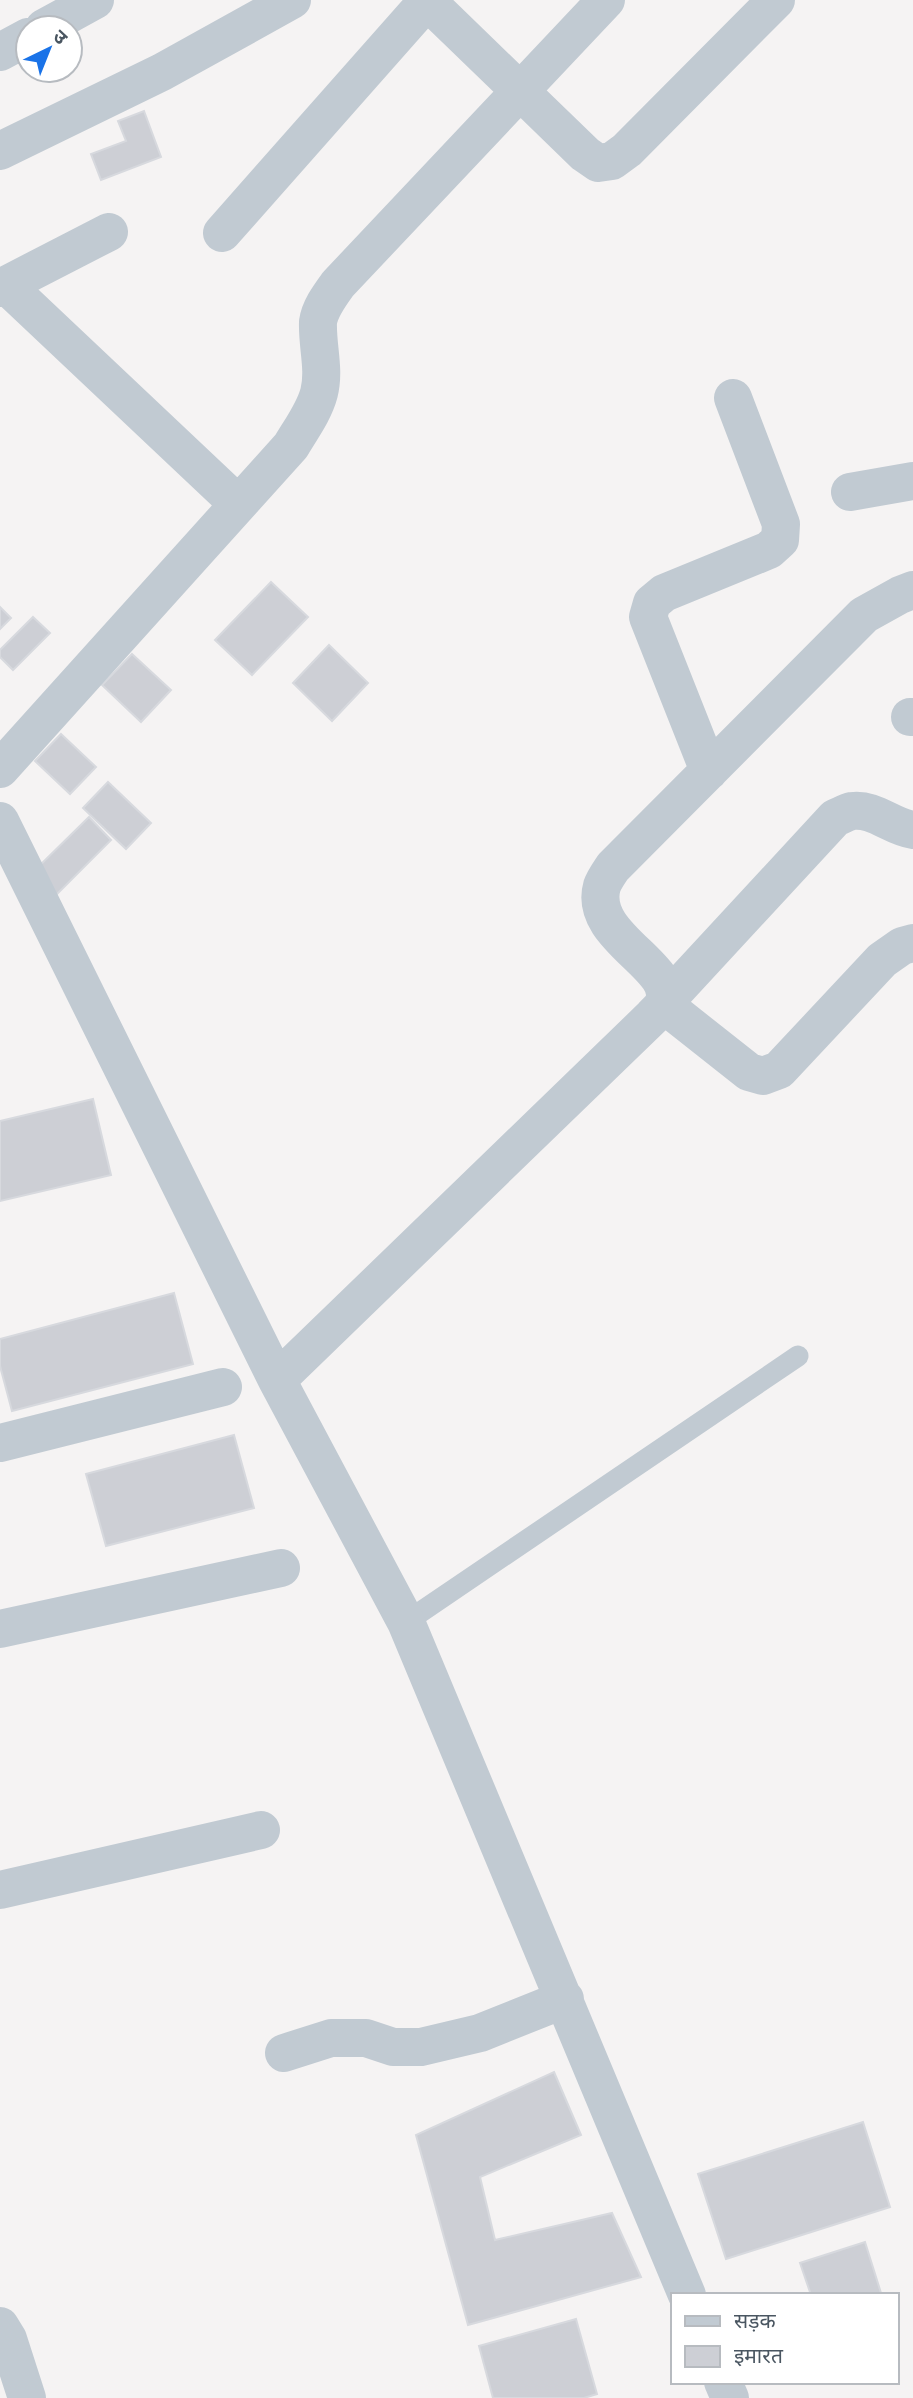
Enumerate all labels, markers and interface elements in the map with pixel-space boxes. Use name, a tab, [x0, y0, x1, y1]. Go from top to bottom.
north arrow	[14, 14, 84, 84]
text: उ	[49, 25, 73, 49]
legend	[671, 2293, 899, 2384]
text: सड़क	[734, 2308, 776, 2333]
text: इमारत	[734, 2343, 784, 2368]

